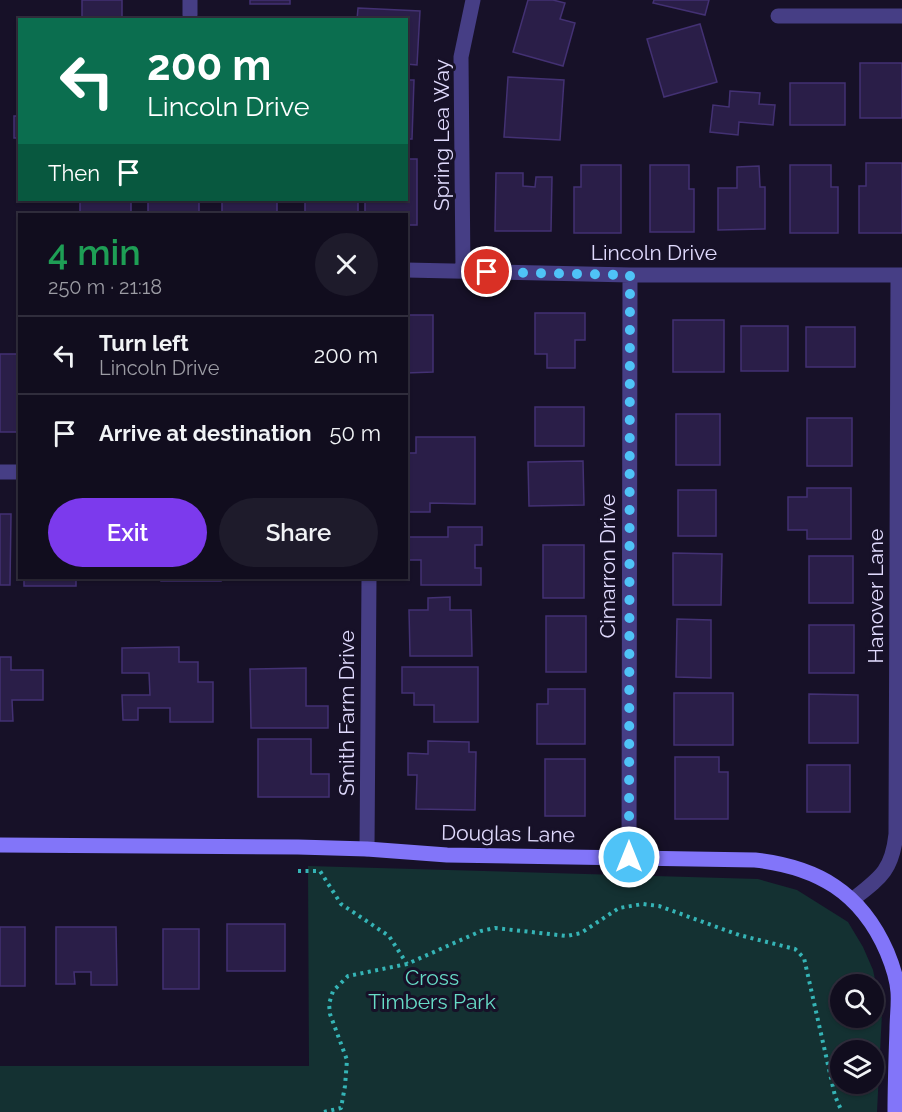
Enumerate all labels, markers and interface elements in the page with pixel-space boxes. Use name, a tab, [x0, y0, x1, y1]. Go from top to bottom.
text: 200 m	[147, 41, 271, 90]
icon: left	[48, 42, 126, 120]
street label: Spring Lea Way	[429, 59, 454, 211]
text: Lincoln Drive	[147, 91, 310, 122]
icon: arrive	[112, 156, 145, 189]
text: Then	[48, 160, 100, 186]
text: 4 min	[48, 231, 141, 273]
button: close	[315, 233, 378, 296]
street label: Lincoln Drive	[591, 240, 717, 265]
pin	[461, 246, 512, 297]
icon: arrive	[470, 255, 503, 288]
text: 250 m · 21:18	[48, 275, 162, 299]
text: Turn left	[99, 330, 189, 356]
icon: left	[48, 339, 81, 372]
text: 200 m	[314, 342, 378, 368]
text: Lincoln Drive	[99, 356, 219, 380]
icon: arrive	[48, 417, 81, 450]
text: Arrive at destination	[99, 420, 312, 446]
text: 50 m	[330, 420, 381, 446]
street label: Cimarron Drive	[595, 494, 620, 638]
button: Exit	[48, 498, 207, 567]
button: Share	[219, 498, 378, 567]
street label: Hanover Lane	[863, 529, 888, 663]
street label: Smith Farm Drive	[334, 630, 359, 796]
street label: Douglas Lane	[441, 820, 575, 847]
position arrow	[597, 825, 661, 889]
park label: Cross Timbers Park	[368, 965, 496, 1014]
map controls	[830, 974, 884, 1094]
button: search	[830, 974, 884, 1028]
button: layers	[830, 1040, 884, 1094]

